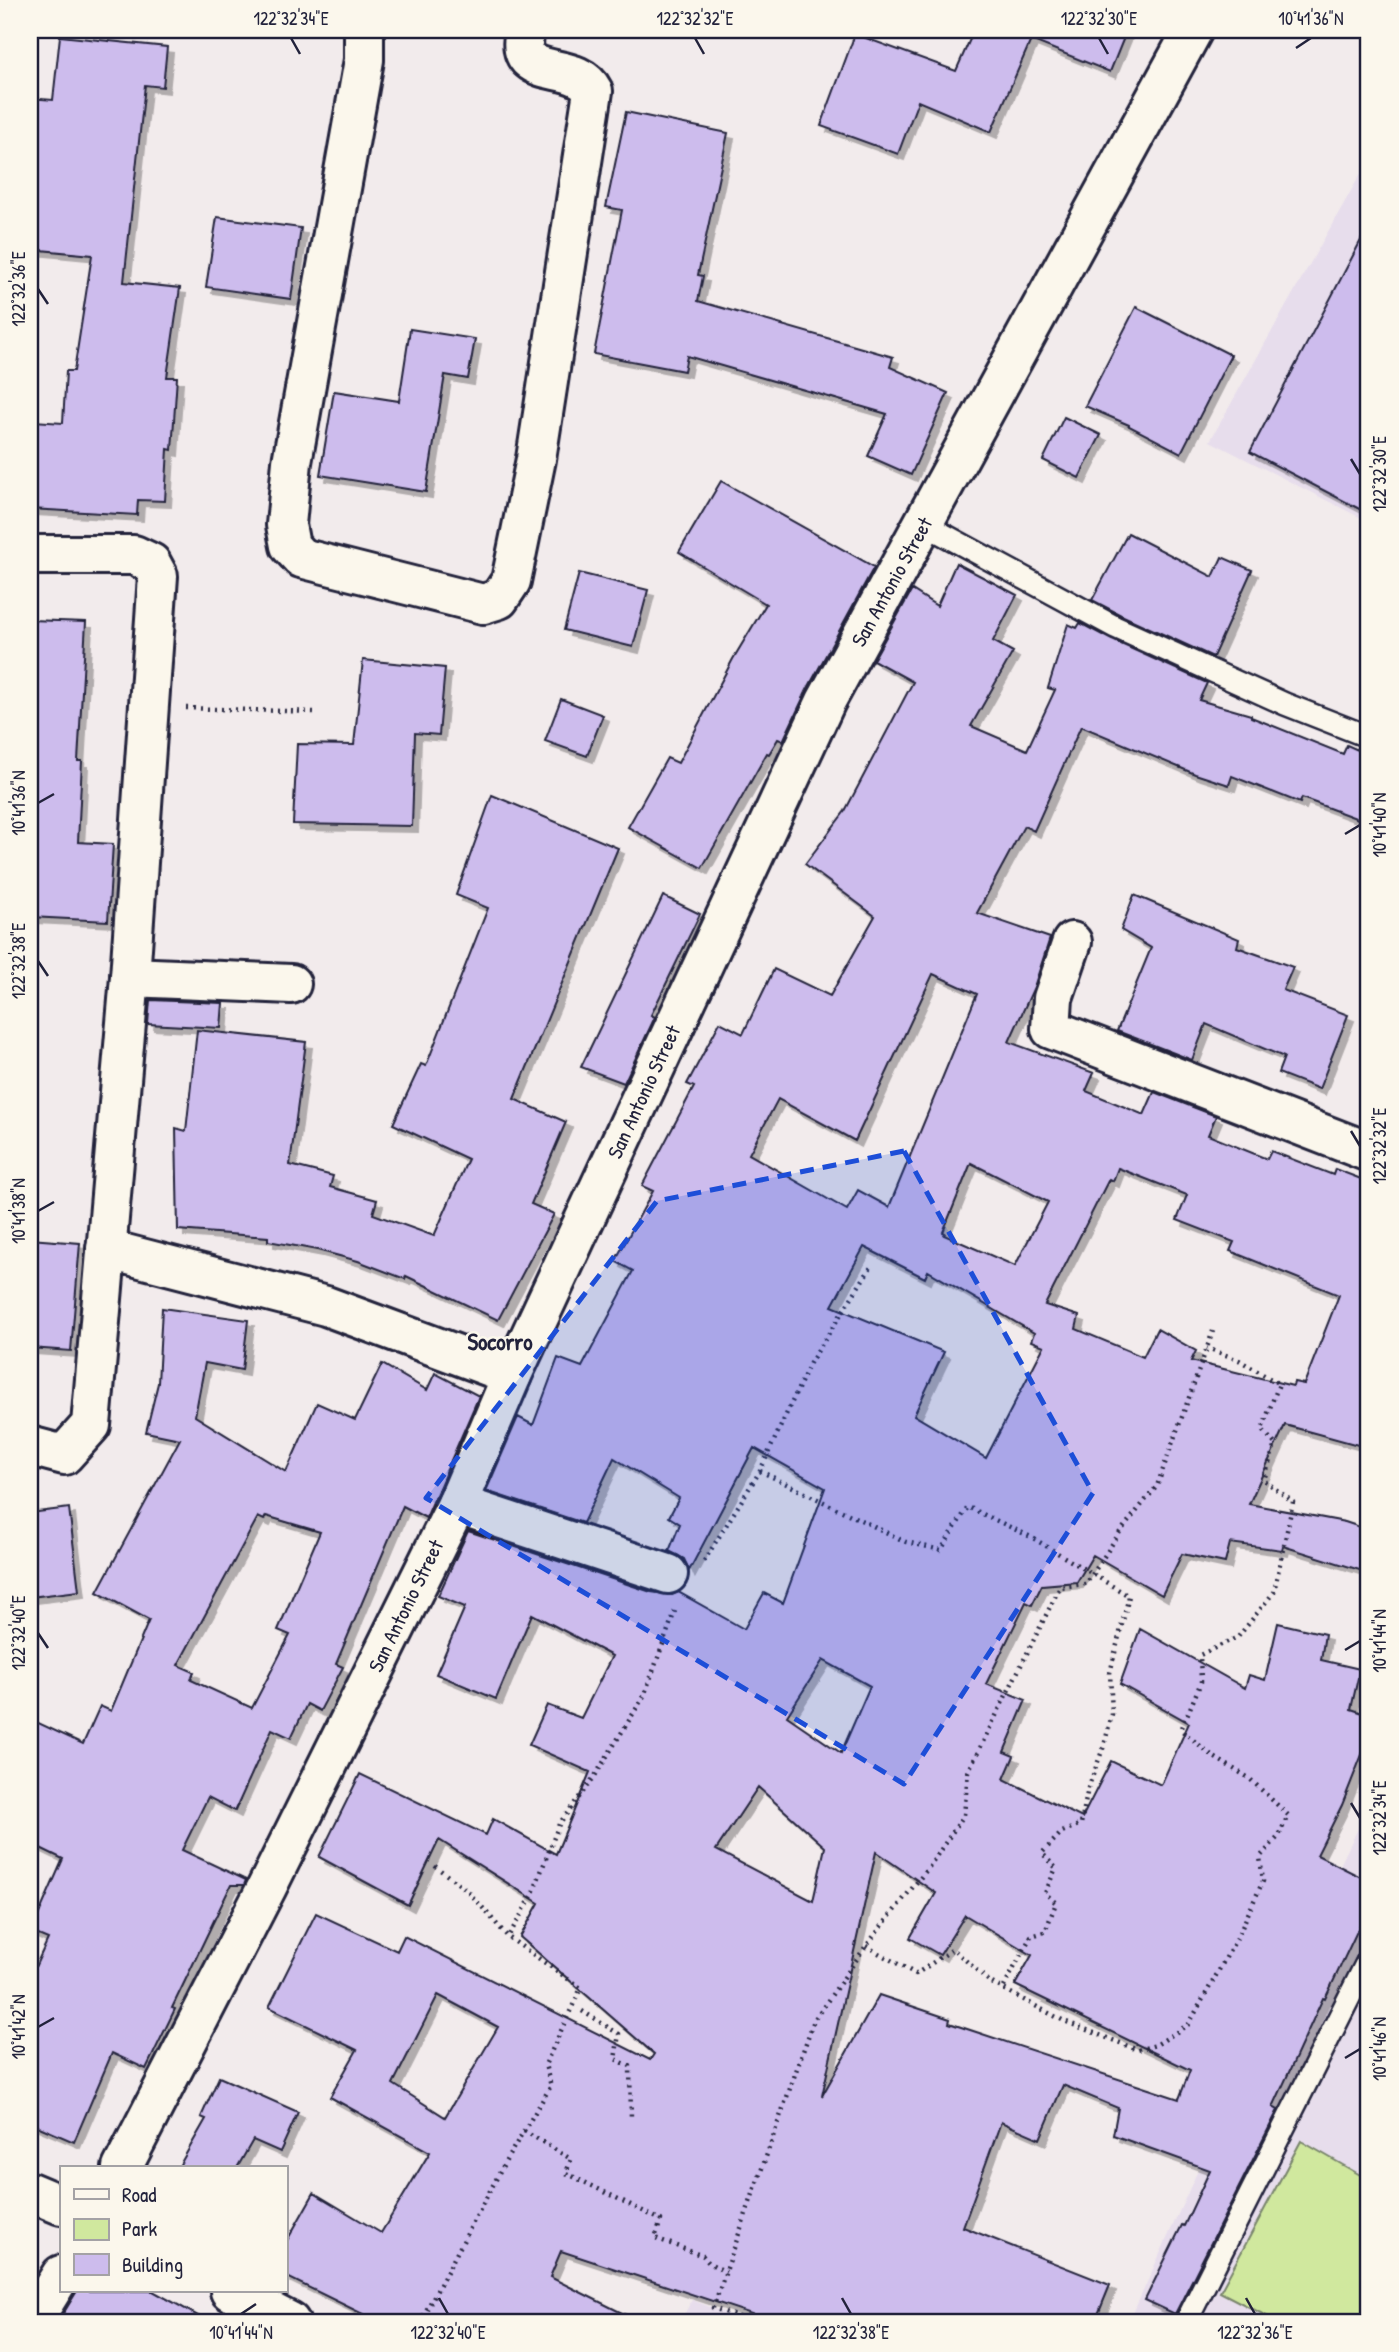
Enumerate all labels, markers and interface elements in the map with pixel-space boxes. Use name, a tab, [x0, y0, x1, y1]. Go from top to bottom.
text: 122°32'34"E	[253, 6, 329, 31]
text: 122°32'32"E	[657, 6, 733, 31]
text: 122°32'30"E	[1061, 6, 1137, 31]
text: 10°41'36"N	[1278, 6, 1344, 31]
text: 122°32'36"E	[6, 251, 31, 327]
text: 122°32'30"E	[1367, 436, 1392, 512]
street label: San Antonio Street	[844, 511, 940, 652]
text: 10°41'36"N	[6, 770, 31, 836]
text: 10°41'40"N	[1367, 793, 1392, 857]
text: 122°32'38"E	[6, 923, 31, 999]
street label: San Antonio Street	[600, 1020, 687, 1163]
text: 122°32'32"E	[1367, 1108, 1392, 1184]
text: 10°41'38"N	[6, 1178, 31, 1244]
district label: Socorro	[468, 1326, 533, 1357]
street label: San Antonio Street	[361, 1534, 450, 1677]
text: 122°32'40"E	[6, 1595, 31, 1671]
text: 10°41'44"N	[1367, 1609, 1392, 1673]
text: 122°32'34"E	[1367, 1780, 1392, 1856]
text: 10°41'42"N	[6, 1994, 31, 2060]
text: 10°41'46"N	[1367, 2017, 1392, 2081]
legend	[60, 2166, 287, 2292]
text: Road	[122, 2180, 156, 2209]
text: Park	[122, 2214, 157, 2243]
text: Building	[122, 2250, 183, 2279]
text: 10°41'44"N	[209, 2320, 273, 2345]
text: 122°32'40"E	[410, 2320, 486, 2345]
text: 122°32'38"E	[813, 2320, 889, 2345]
text: 122°32'36"E	[1217, 2320, 1293, 2345]

